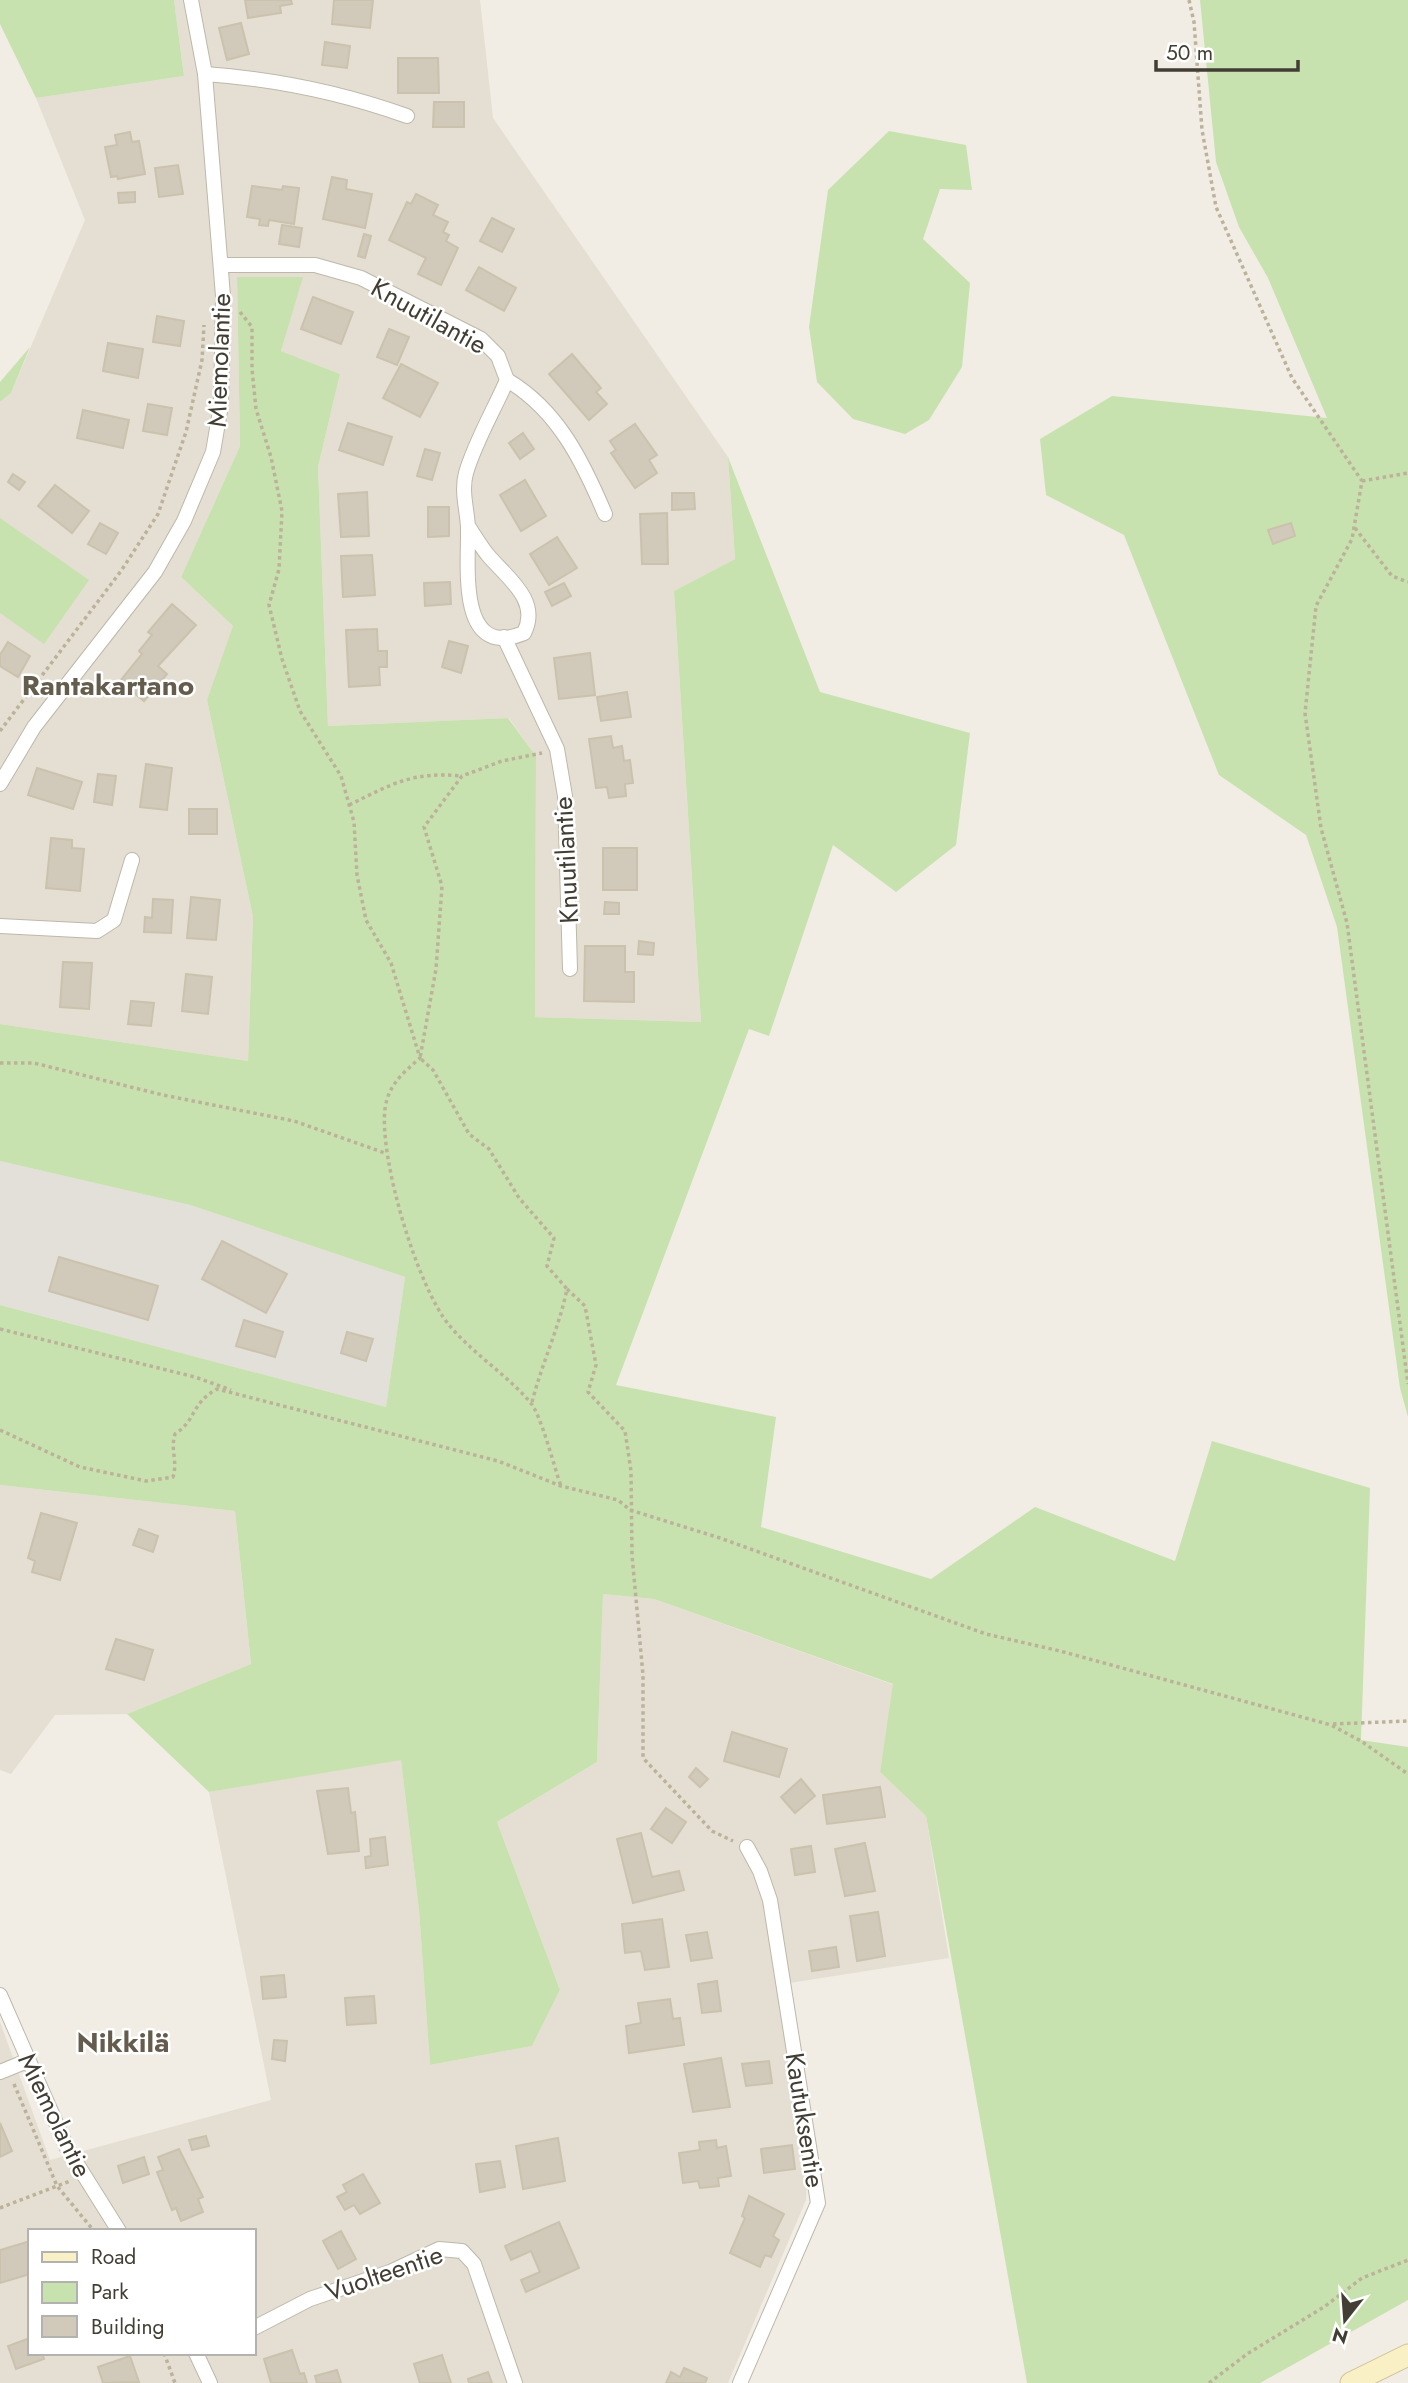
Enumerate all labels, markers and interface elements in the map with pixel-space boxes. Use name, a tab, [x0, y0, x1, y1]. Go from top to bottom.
scale bar	[1156, 28, 1298, 72]
text: 50 m	[1166, 38, 1213, 68]
street label: Knuutilantie	[364, 269, 494, 363]
street label: Miemolantie	[198, 292, 240, 428]
district label: Rantakartano	[22, 665, 194, 706]
street label: Knuutilantie	[544, 796, 588, 924]
district label: Nikkilä	[77, 2022, 169, 2063]
street label: Miemolantie	[9, 2046, 101, 2184]
street label: Kautuksentie	[776, 2050, 834, 2190]
legend	[28, 2229, 256, 2355]
street label: Vuolteentie	[320, 2235, 448, 2311]
text: Road	[91, 2242, 136, 2272]
text: Park	[91, 2277, 129, 2307]
north arrow	[1310, 2285, 1380, 2355]
text: Building	[91, 2312, 164, 2342]
text: N	[1329, 2321, 1351, 2351]

